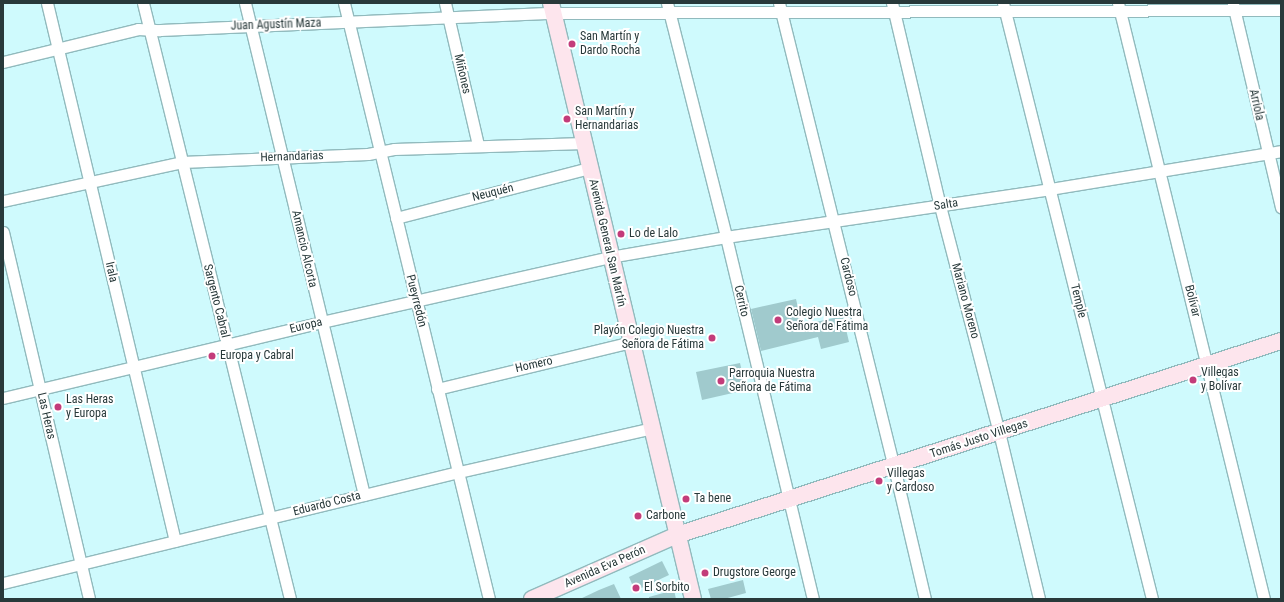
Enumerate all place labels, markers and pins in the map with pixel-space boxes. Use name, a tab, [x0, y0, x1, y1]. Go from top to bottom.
place label: San Martín y Dardo Rocha	[580, 30, 640, 58]
marker: San Martín y Dardo Rocha	[567, 39, 577, 49]
place label: San Martín y Hernandarias	[575, 105, 638, 133]
marker: San Martín y Hernandarias	[562, 114, 572, 124]
place label: Lo de Lalo	[629, 227, 678, 241]
marker: Lo de Lalo	[616, 229, 626, 239]
place label: Colegio Nuestra Señora de Fátima	[786, 306, 868, 334]
marker: Colegio Nuestra Señora de Fátima	[773, 315, 783, 325]
place label: Playón Colegio Nuestra Señora de Fátima	[594, 324, 704, 352]
marker: Playón Colegio Nuestra Señora de Fátima	[707, 333, 717, 343]
place label: Europa y Cabral	[220, 349, 294, 363]
marker: Europa y Cabral	[207, 351, 217, 361]
place label: Villegas y Bolívar	[1201, 366, 1241, 394]
place label: Parroquia Nuestra Señora de Fátima	[729, 367, 815, 395]
marker: Villegas y Bolívar	[1188, 375, 1198, 385]
marker: Parroquia Nuestra Señora de Fátima	[716, 376, 726, 386]
place label: Las Heras y Europa	[66, 393, 113, 421]
marker: Las Heras y Europa	[53, 402, 63, 412]
place label: Villegas y Cardoso	[887, 467, 934, 495]
marker: Villegas y Cardoso	[874, 476, 884, 486]
place label: Ta bene	[694, 492, 731, 506]
marker: Ta bene	[681, 494, 691, 504]
place label: Carbone	[646, 509, 686, 523]
marker: Carbone	[633, 511, 643, 521]
place label: Drugstore George	[713, 566, 796, 580]
marker: Drugstore George	[700, 568, 710, 578]
place label: El Sorbito	[644, 581, 690, 595]
marker: El Sorbito	[631, 583, 641, 593]

